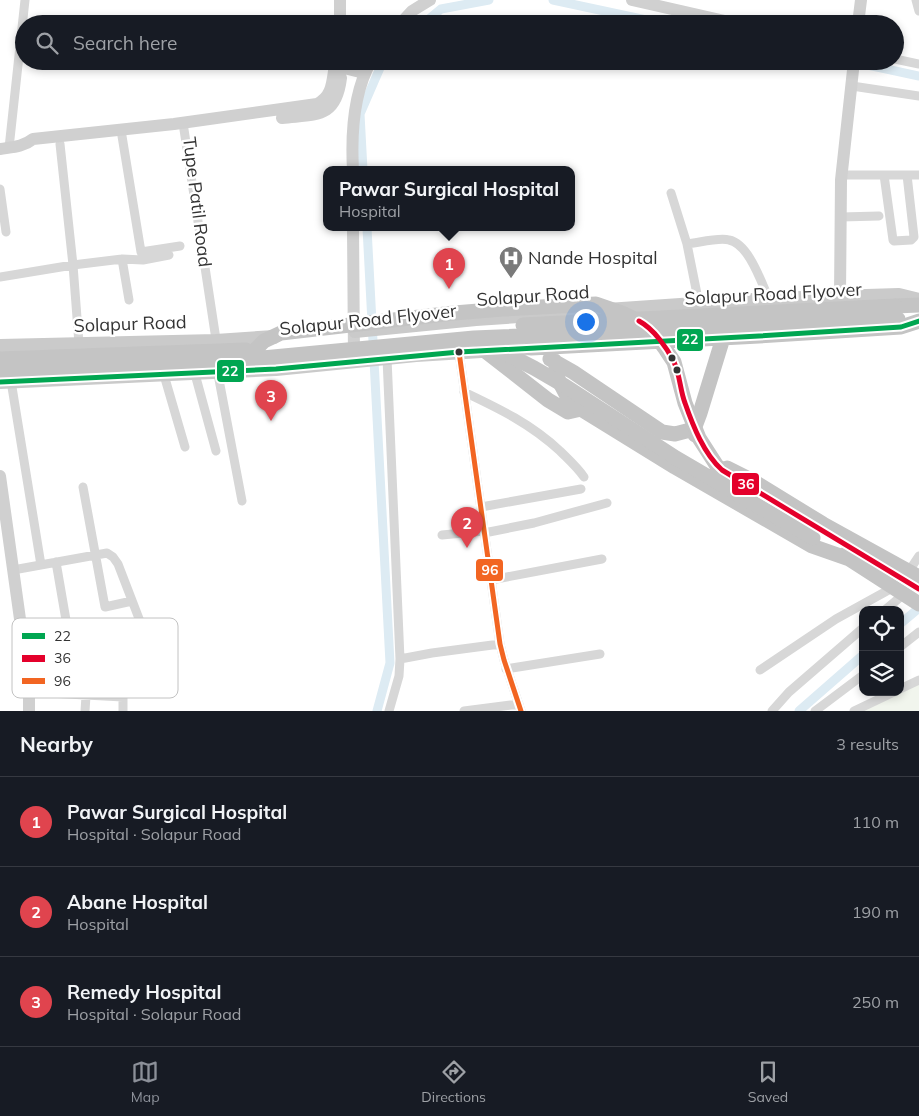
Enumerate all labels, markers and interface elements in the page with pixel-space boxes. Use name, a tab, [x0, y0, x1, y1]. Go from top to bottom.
search box	[15, 15, 904, 70]
icon: search	[33, 29, 61, 57]
text: Search here	[73, 31, 177, 55]
street label: Tupe Patil Road	[178, 136, 217, 268]
popup	[323, 166, 575, 231]
text: Pawar Surgical Hospital	[339, 177, 559, 201]
text: Hospital	[339, 201, 401, 221]
hospital icon: Nande Hospital	[498, 245, 524, 279]
place label: Nande Hospital	[528, 246, 658, 269]
pin: 1	[433, 248, 465, 289]
street label: Solapur Road Flyover	[684, 277, 863, 310]
street label: Solapur Road	[476, 280, 590, 311]
street label: Solapur Road Flyover	[278, 299, 458, 340]
your location	[573, 309, 599, 335]
street label: Solapur Road	[73, 310, 187, 337]
line badge: 22	[676, 328, 704, 352]
text: 22	[682, 330, 698, 348]
unlabelled marker	[454, 347, 464, 357]
unlabelled marker	[667, 353, 677, 363]
line badge: 22	[216, 359, 245, 383]
text: 22	[222, 362, 238, 380]
unlabelled marker	[672, 365, 682, 375]
pin: 3	[255, 380, 287, 421]
line badge: 36	[731, 472, 760, 496]
text: 36	[738, 475, 754, 493]
pin: 2	[451, 507, 483, 548]
line badge: 96	[475, 558, 504, 582]
text: 96	[482, 561, 498, 579]
map controls	[859, 606, 904, 696]
button: locate	[859, 606, 904, 651]
legend	[12, 618, 178, 698]
text: 22	[54, 627, 71, 645]
text: 36	[54, 649, 71, 667]
button: layers	[859, 651, 904, 696]
text: 96	[54, 672, 71, 690]
text: Nearby	[20, 731, 93, 757]
text: 3 results	[836, 734, 899, 754]
text: Pawar Surgical Hospital	[67, 800, 287, 824]
text: 1	[31, 812, 41, 832]
text: 110 m	[852, 812, 899, 832]
text: Hospital · Solapur Road	[67, 824, 241, 844]
text: Abane Hospital	[67, 890, 208, 914]
text: 2	[31, 902, 41, 922]
text: 190 m	[852, 902, 899, 922]
text: Hospital	[67, 914, 129, 934]
text: Remedy Hospital	[67, 980, 221, 1004]
text: 3	[31, 992, 41, 1012]
text: 250 m	[852, 992, 899, 1012]
text: Hospital · Solapur Road	[67, 1004, 241, 1024]
tab: Map	[131, 1058, 160, 1106]
tab: Directions	[421, 1058, 486, 1106]
tab: Saved	[748, 1058, 788, 1106]

